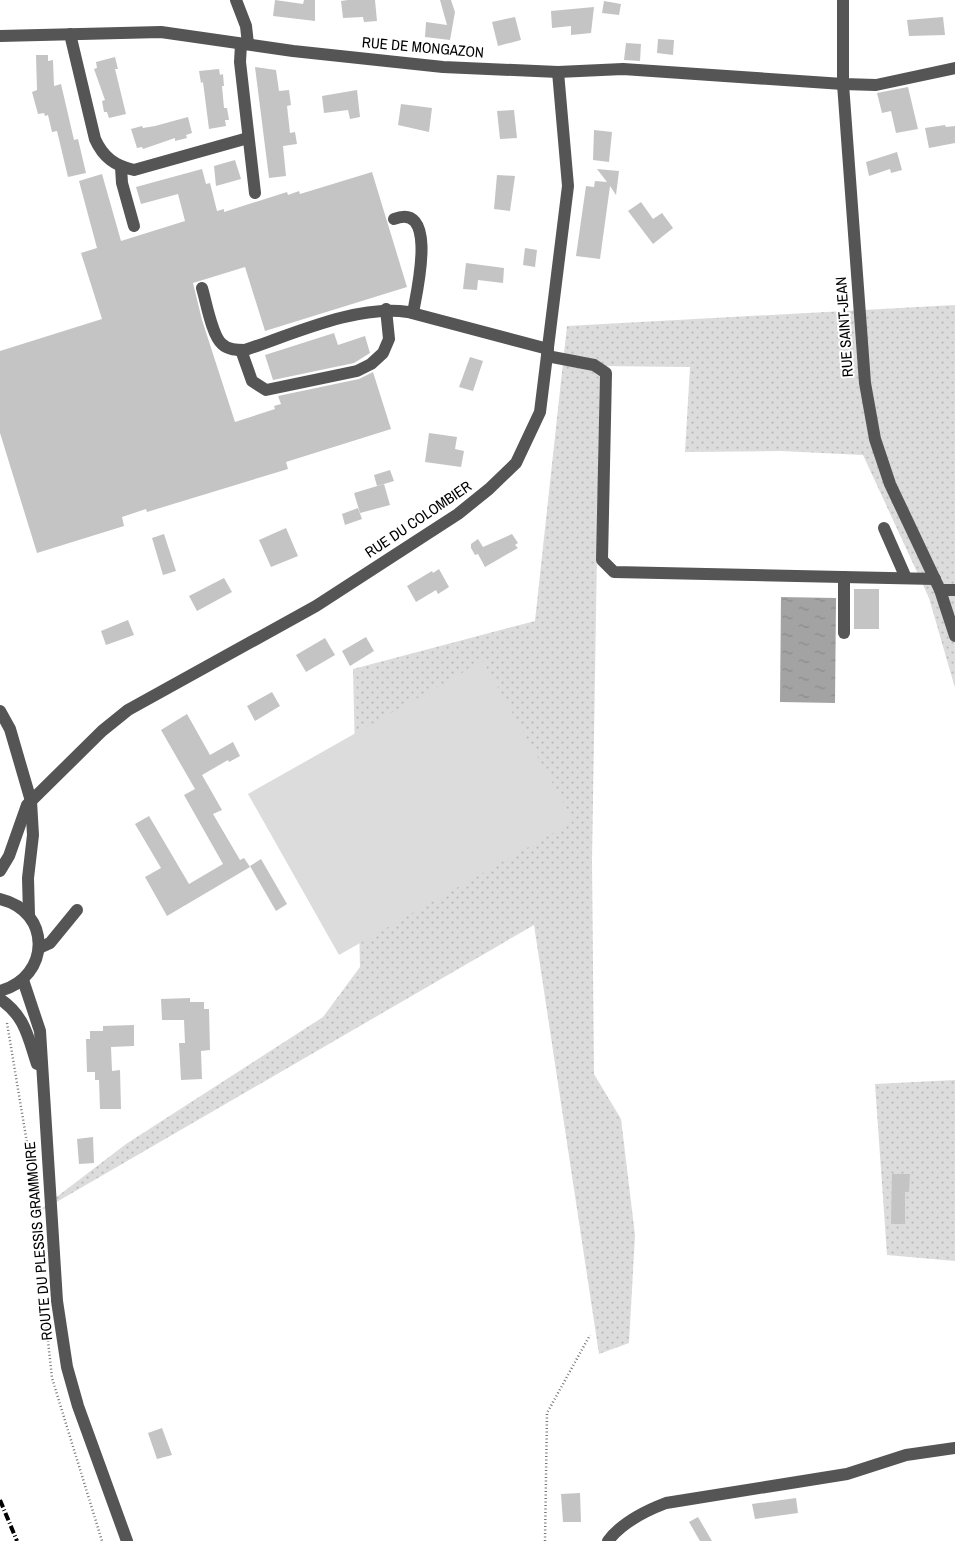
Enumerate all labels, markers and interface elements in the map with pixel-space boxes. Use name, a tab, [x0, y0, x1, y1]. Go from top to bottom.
street label: RUE DE MONGAZON	[361, 31, 485, 63]
street label: RUE SAINT-JEAN	[830, 276, 858, 378]
street label: RUE DU COLOMBIER	[361, 475, 476, 562]
street label: ROUTE DU PLESSIS GRAMMOIRE	[19, 1141, 57, 1341]

